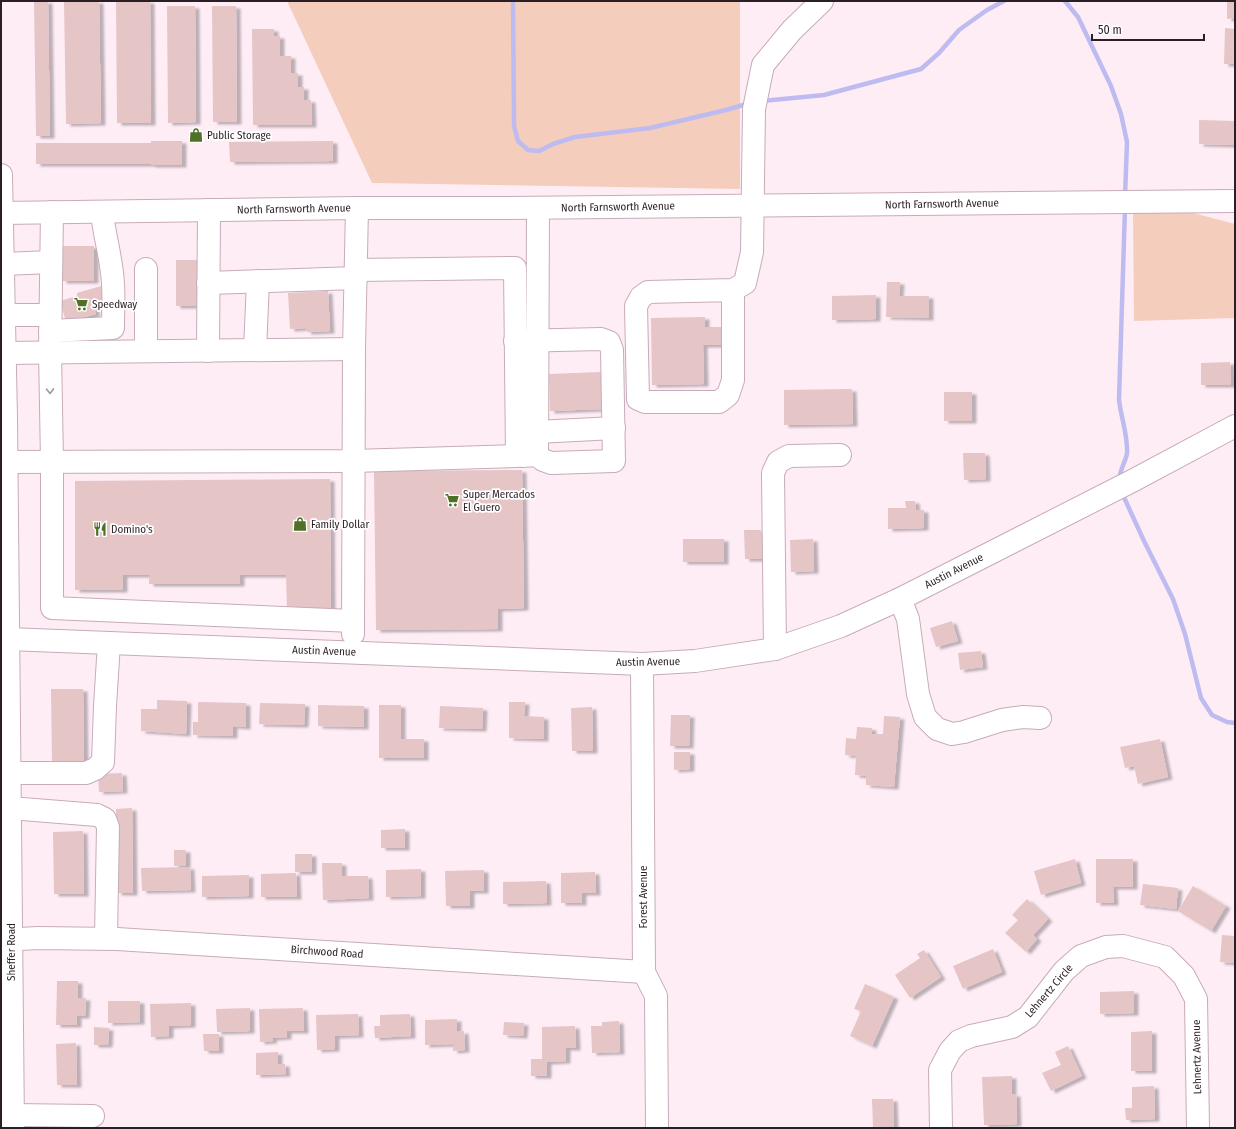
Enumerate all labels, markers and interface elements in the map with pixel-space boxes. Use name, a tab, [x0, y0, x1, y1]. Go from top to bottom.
scale bar	[1092, 16, 1204, 42]
text: 50 m	[1098, 23, 1122, 37]
shop icon: Public Storage	[188, 127, 204, 143]
place label: Public Storage	[207, 129, 271, 142]
street label: North Farnsworth Avenue	[885, 197, 999, 211]
street label: North Farnsworth Avenue	[561, 200, 675, 214]
street label: North Farnsworth Avenue	[237, 202, 351, 216]
supermarket icon: Speedway	[73, 296, 89, 312]
place label: Speedway	[92, 298, 137, 311]
one-way arrow	[46, 388, 55, 394]
place label: Super Mercados El Guero	[463, 488, 535, 514]
supermarket icon: Super Mercados El Guero	[444, 492, 460, 508]
shop icon: Family Dollar	[292, 516, 308, 532]
place label: Family Dollar	[311, 518, 369, 531]
restaurant icon: Domino's	[92, 521, 108, 537]
place label: Domino's	[111, 523, 153, 536]
street label: Austin Avenue	[923, 551, 985, 591]
street label: Austin Avenue	[292, 643, 356, 659]
street label: Austin Avenue	[616, 655, 680, 669]
street label: Forest Avenue	[637, 865, 650, 929]
street label: Sheffer Road	[5, 923, 18, 981]
street label: Birchwood Road	[290, 943, 364, 961]
street label: Lehnertz Circle	[1022, 962, 1076, 1020]
street label: Lehnertz Avenue	[1190, 1020, 1204, 1094]

